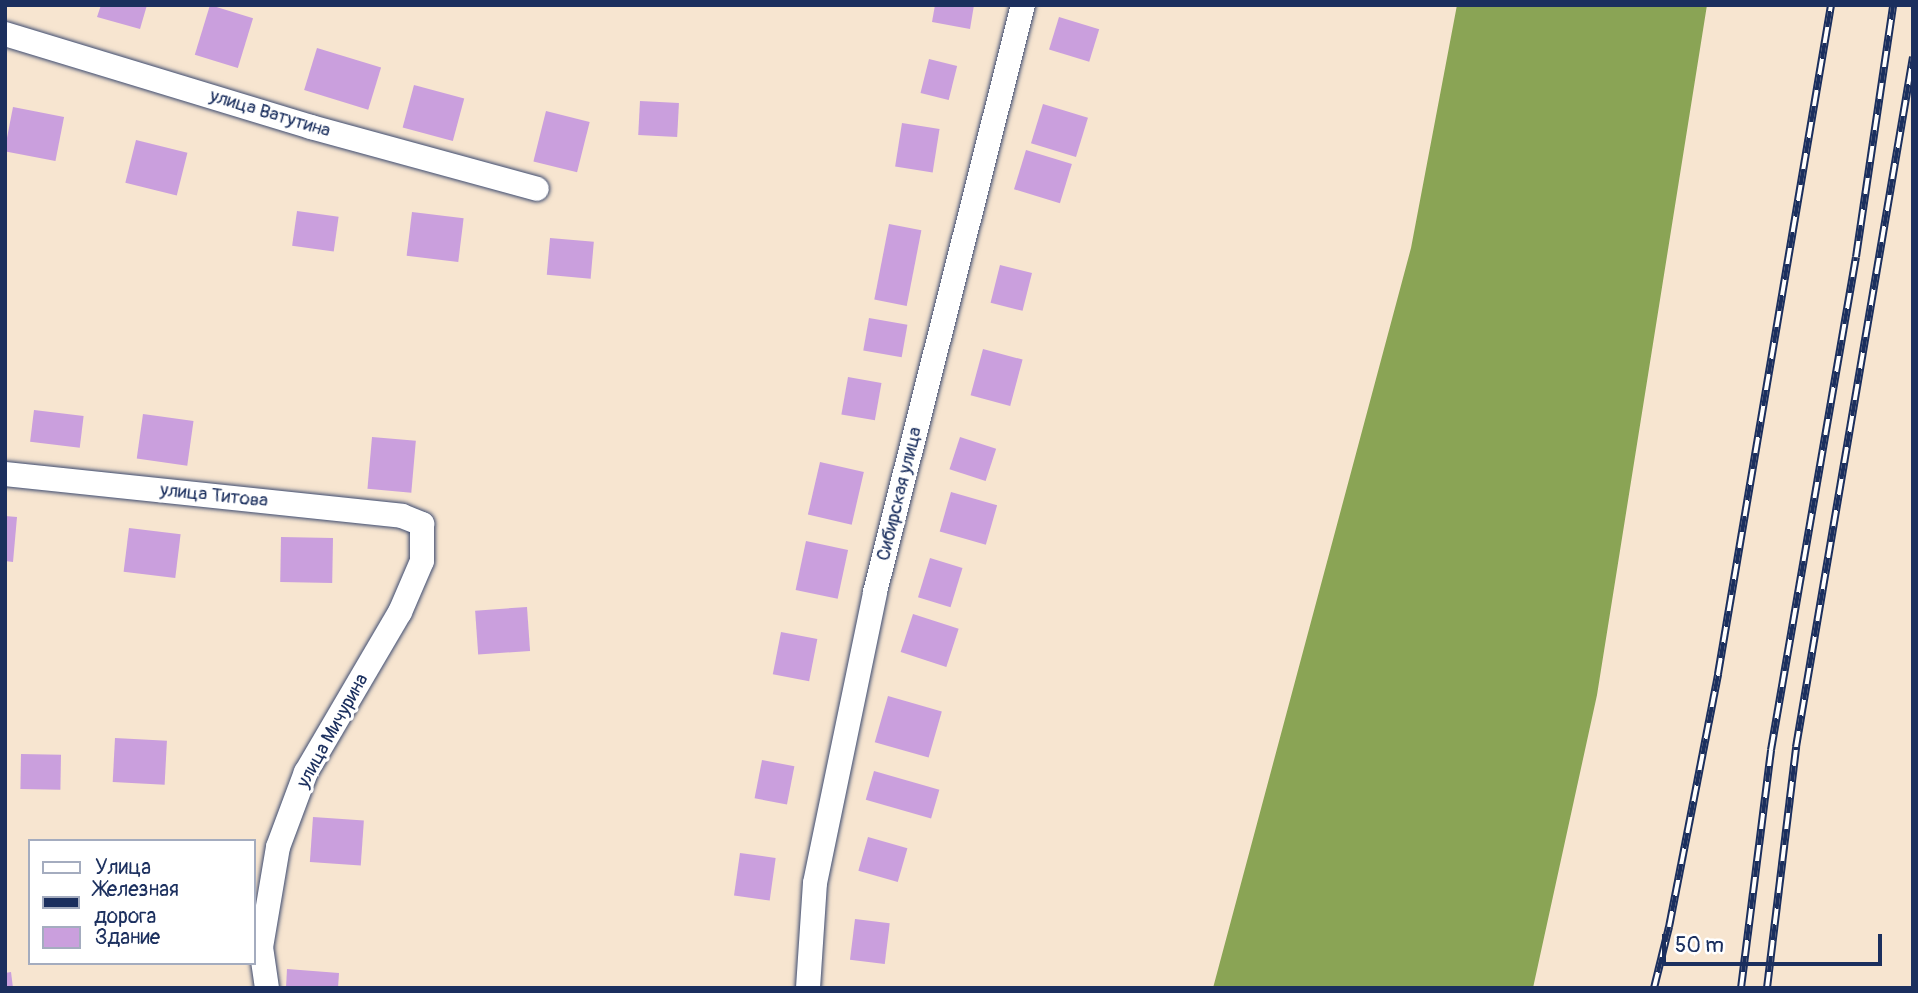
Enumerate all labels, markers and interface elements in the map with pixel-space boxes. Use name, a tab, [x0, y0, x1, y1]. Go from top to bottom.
street label: улица Ватутина	[207, 85, 333, 143]
street label: Сибирская улица	[872, 425, 928, 563]
street label: улица Титова	[159, 479, 269, 513]
street label: улица Мичурина	[292, 670, 374, 792]
legend	[28, 839, 256, 965]
text: Улица	[95, 854, 151, 881]
text: Железная дорога	[94, 876, 179, 930]
scale bar	[1666, 920, 1886, 964]
text: Здание	[95, 924, 160, 951]
text: 50 m	[1675, 932, 1724, 959]

